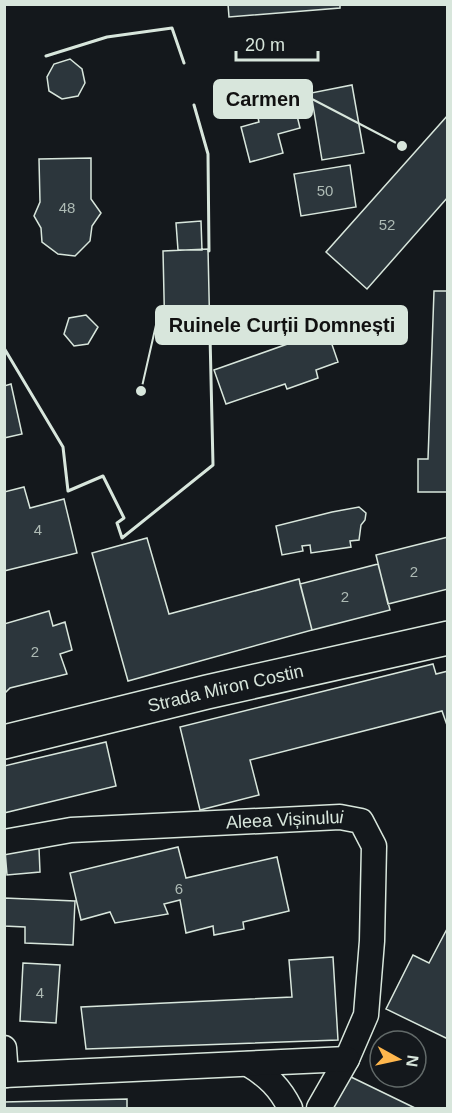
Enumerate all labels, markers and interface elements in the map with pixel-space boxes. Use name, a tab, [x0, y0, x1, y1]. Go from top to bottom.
scale bar	[236, 24, 318, 62]
text: 20 m	[245, 35, 285, 55]
callout: Carmen	[214, 80, 312, 118]
text: Carmen	[226, 88, 300, 110]
house number: 50	[317, 182, 333, 199]
house number: 48	[59, 199, 75, 216]
house number: 52	[379, 216, 395, 233]
callout: Ruinele Curții Domnești	[156, 306, 407, 344]
text: Ruinele Curții Domnești	[169, 314, 395, 336]
house number: 4	[34, 521, 42, 538]
house number: 2	[410, 563, 418, 580]
house number: 2	[341, 588, 349, 605]
house number: 2	[31, 643, 39, 660]
street label: Strada Miron Costin	[146, 661, 305, 716]
street label: Aleea Vișinului	[225, 807, 345, 833]
house number: 6	[175, 880, 183, 897]
house number: 4	[36, 984, 44, 1001]
north arrow	[368, 1029, 428, 1089]
text: N	[403, 1054, 422, 1068]

